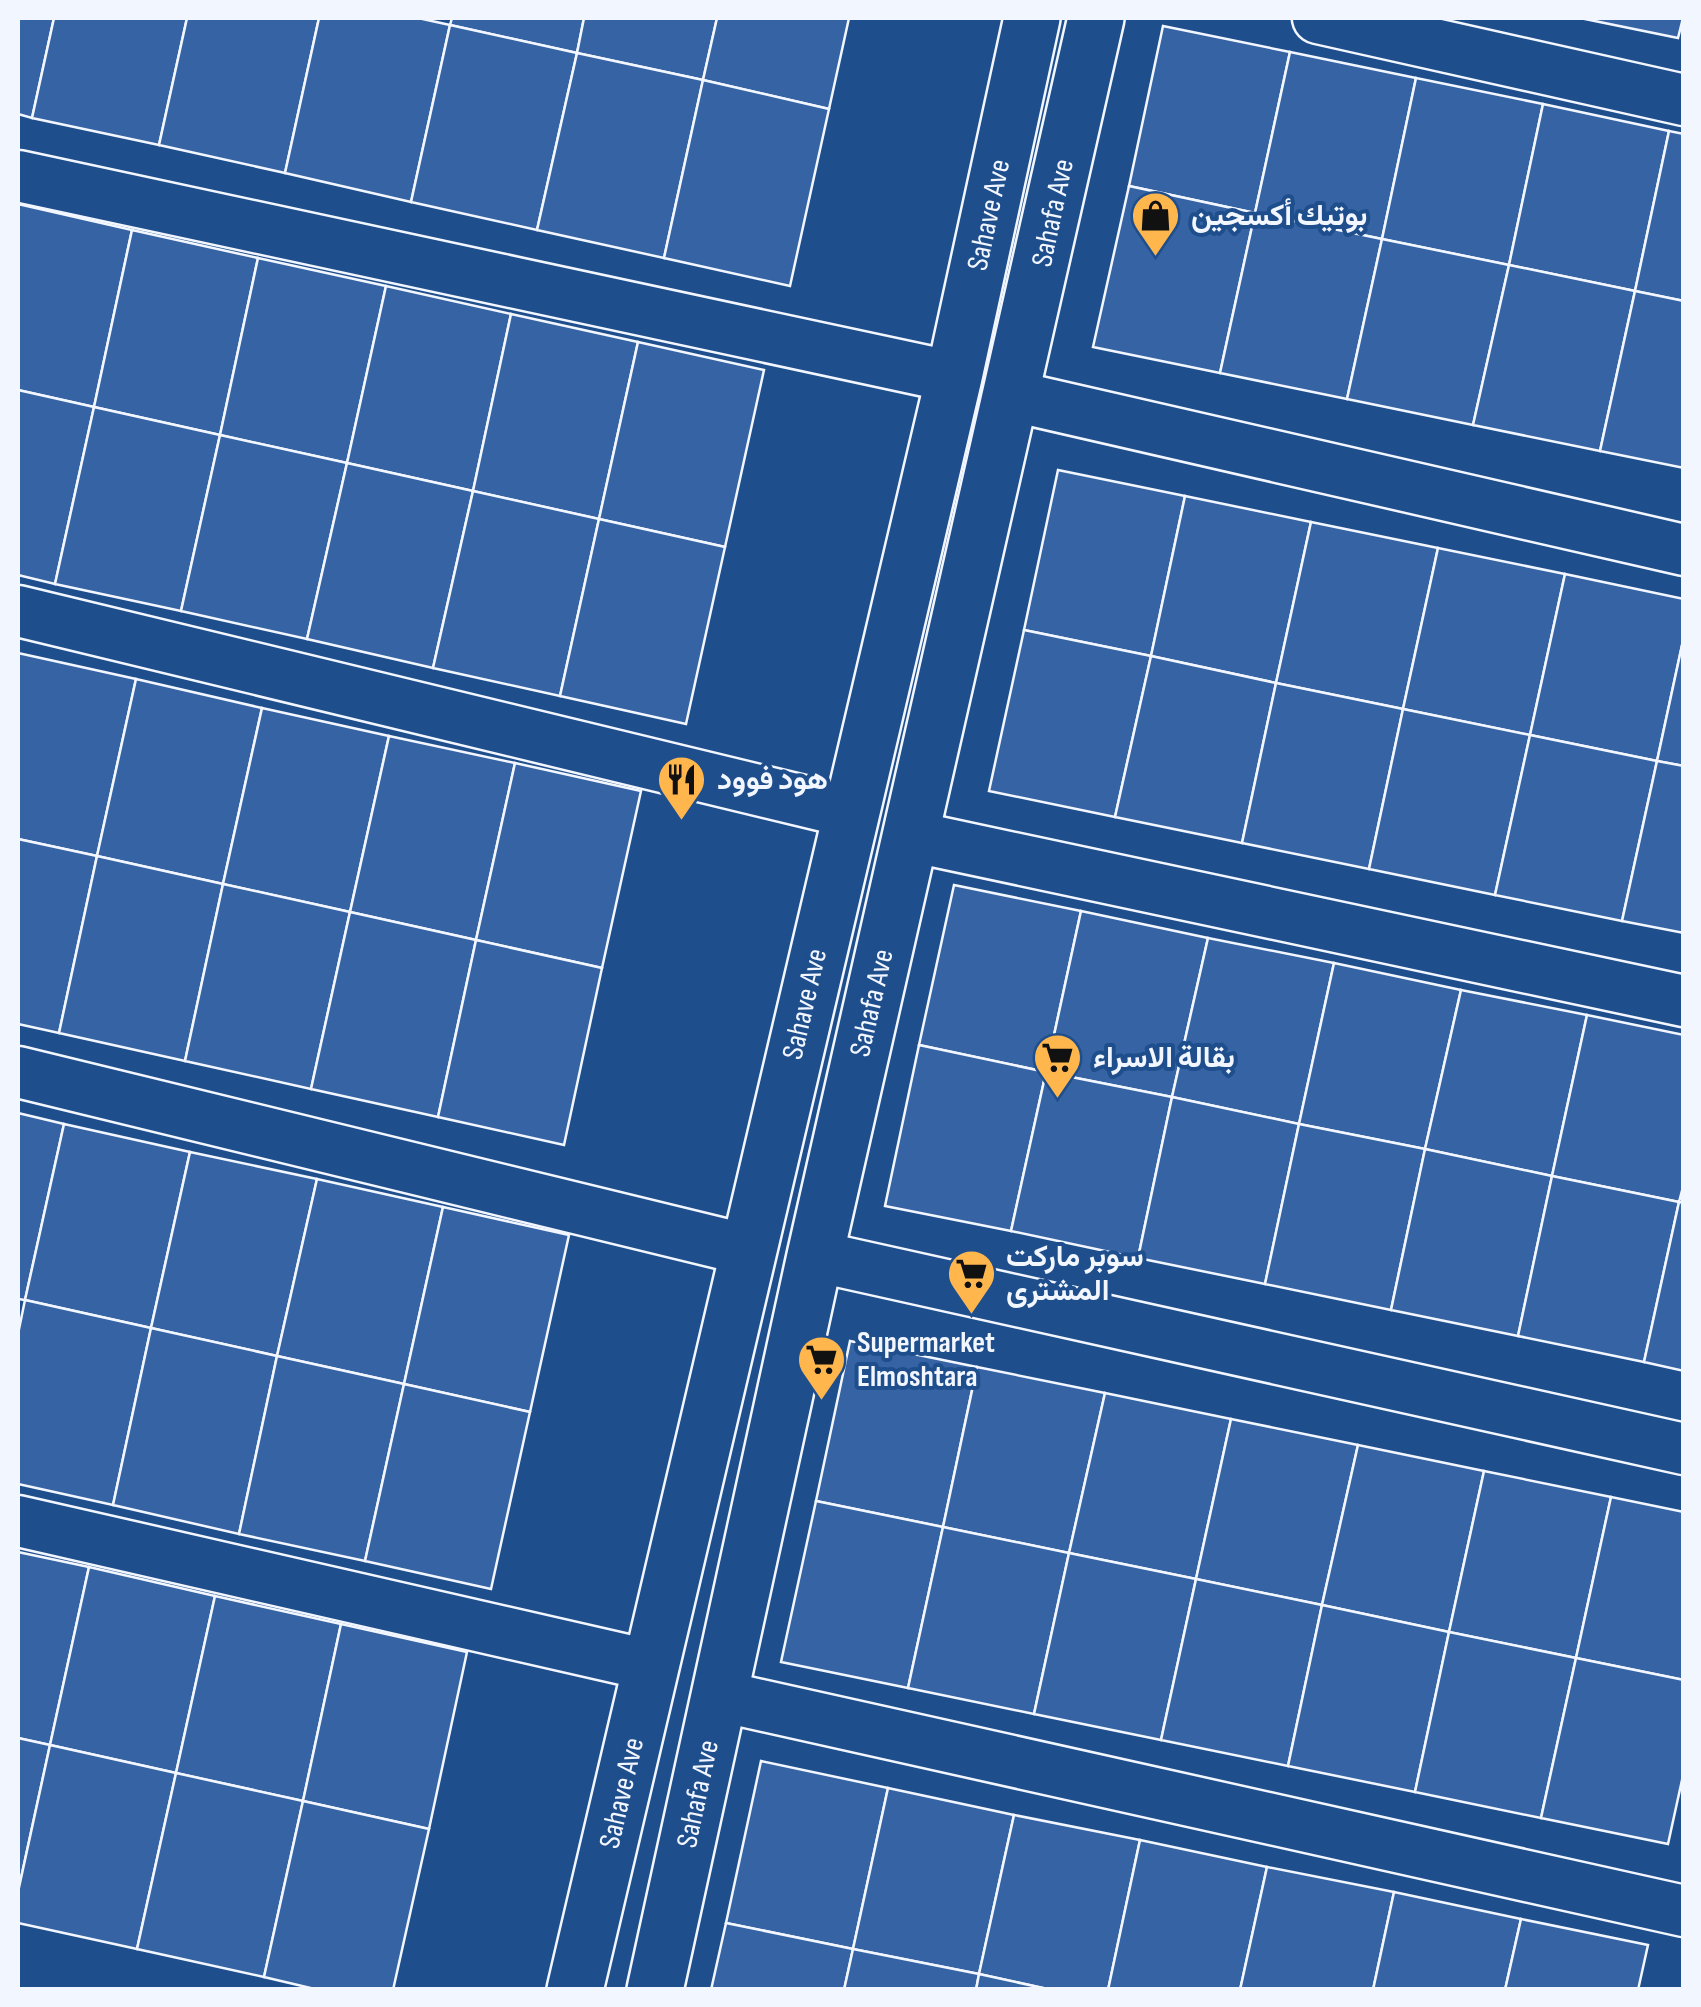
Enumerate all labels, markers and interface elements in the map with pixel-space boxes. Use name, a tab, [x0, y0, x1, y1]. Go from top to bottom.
street label: Sahave Ave	[960, 156, 1018, 274]
street label: Sahafa Ave	[1024, 156, 1082, 270]
shop icon: بوتيك أكسجين	[1130, 190, 1182, 258]
place label: بوتيك أكسجين	[1191, 198, 1367, 234]
restaurant icon: هود فوود	[656, 754, 708, 822]
place label: هود فوود	[717, 762, 828, 798]
street label: Sahave Ave	[775, 945, 835, 1063]
street label: Sahafa Ave	[842, 946, 902, 1060]
supermarket icon: بقالة الاسراء	[1032, 1032, 1084, 1100]
place label: بقالة الاسراء	[1093, 1040, 1235, 1076]
place label: سوبر ماركت المشترى	[1006, 1239, 1144, 1309]
supermarket icon: سوبر ماركت المشترى	[945, 1248, 997, 1316]
place label: Supermarket Elmoshtara	[857, 1325, 995, 1395]
supermarket icon: Supermarket Elmoshtara	[796, 1334, 848, 1402]
street label: Sahave Ave	[592, 1734, 652, 1852]
street label: Sahafa Ave	[669, 1737, 727, 1851]

